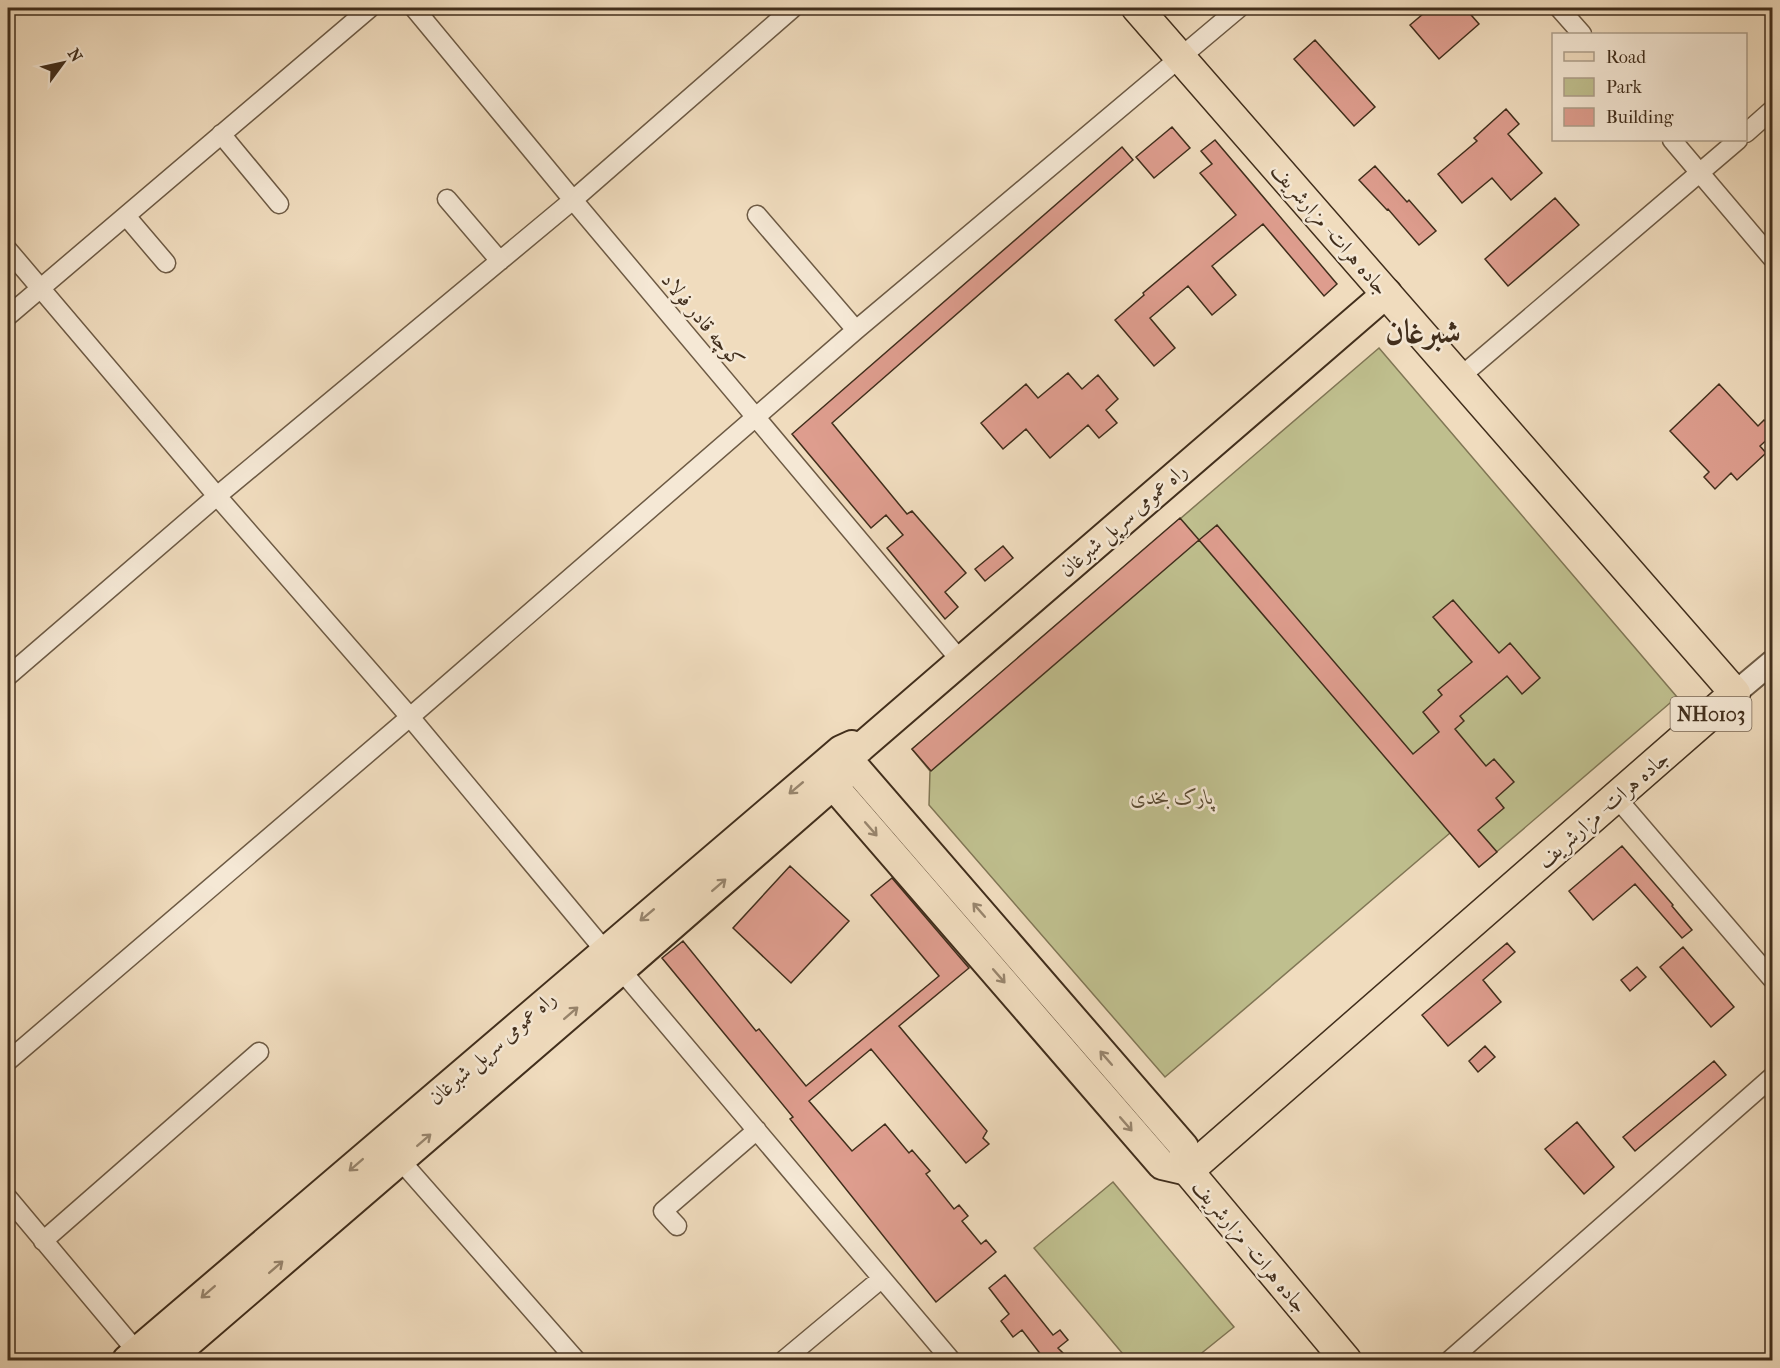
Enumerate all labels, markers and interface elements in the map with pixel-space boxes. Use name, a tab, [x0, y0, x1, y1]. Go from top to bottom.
north arrow	[33, 33, 93, 93]
legend	[1552, 33, 1747, 141]
text: N	[64, 45, 87, 66]
text: Road	[1606, 47, 1646, 68]
text: Park	[1606, 77, 1643, 98]
text: Building	[1606, 107, 1674, 128]
street label: جاده هرات- مزارشریف	[1264, 158, 1394, 302]
street label: کوچه قادر فولاد	[655, 268, 749, 373]
district label: شبرغان	[1385, 313, 1461, 352]
street label: راه عمومی سرپل شبرغان	[1054, 458, 1194, 584]
road number: NH0103	[1670, 697, 1752, 731]
street label: جاده هرات- مزارشریف	[1532, 745, 1676, 875]
one-way arrow	[789, 781, 804, 795]
park label: پارک بخدی	[1130, 785, 1216, 812]
one-way arrow	[864, 821, 878, 836]
one-way arrow	[711, 878, 726, 892]
one-way arrow	[972, 903, 986, 918]
one-way arrow	[639, 908, 655, 921]
one-way arrow	[992, 968, 1005, 984]
street label: راه عمومی سرپل شبرغان	[423, 986, 563, 1112]
one-way arrow	[563, 1006, 578, 1020]
one-way arrow	[1100, 1050, 1113, 1066]
one-way arrow	[1119, 1116, 1133, 1131]
one-way arrow	[416, 1133, 431, 1147]
one-way arrow	[348, 1158, 364, 1171]
street label: جاده هرات- مزارشریف	[1185, 1175, 1313, 1319]
one-way arrow	[268, 1261, 284, 1274]
one-way arrow	[200, 1285, 216, 1298]

